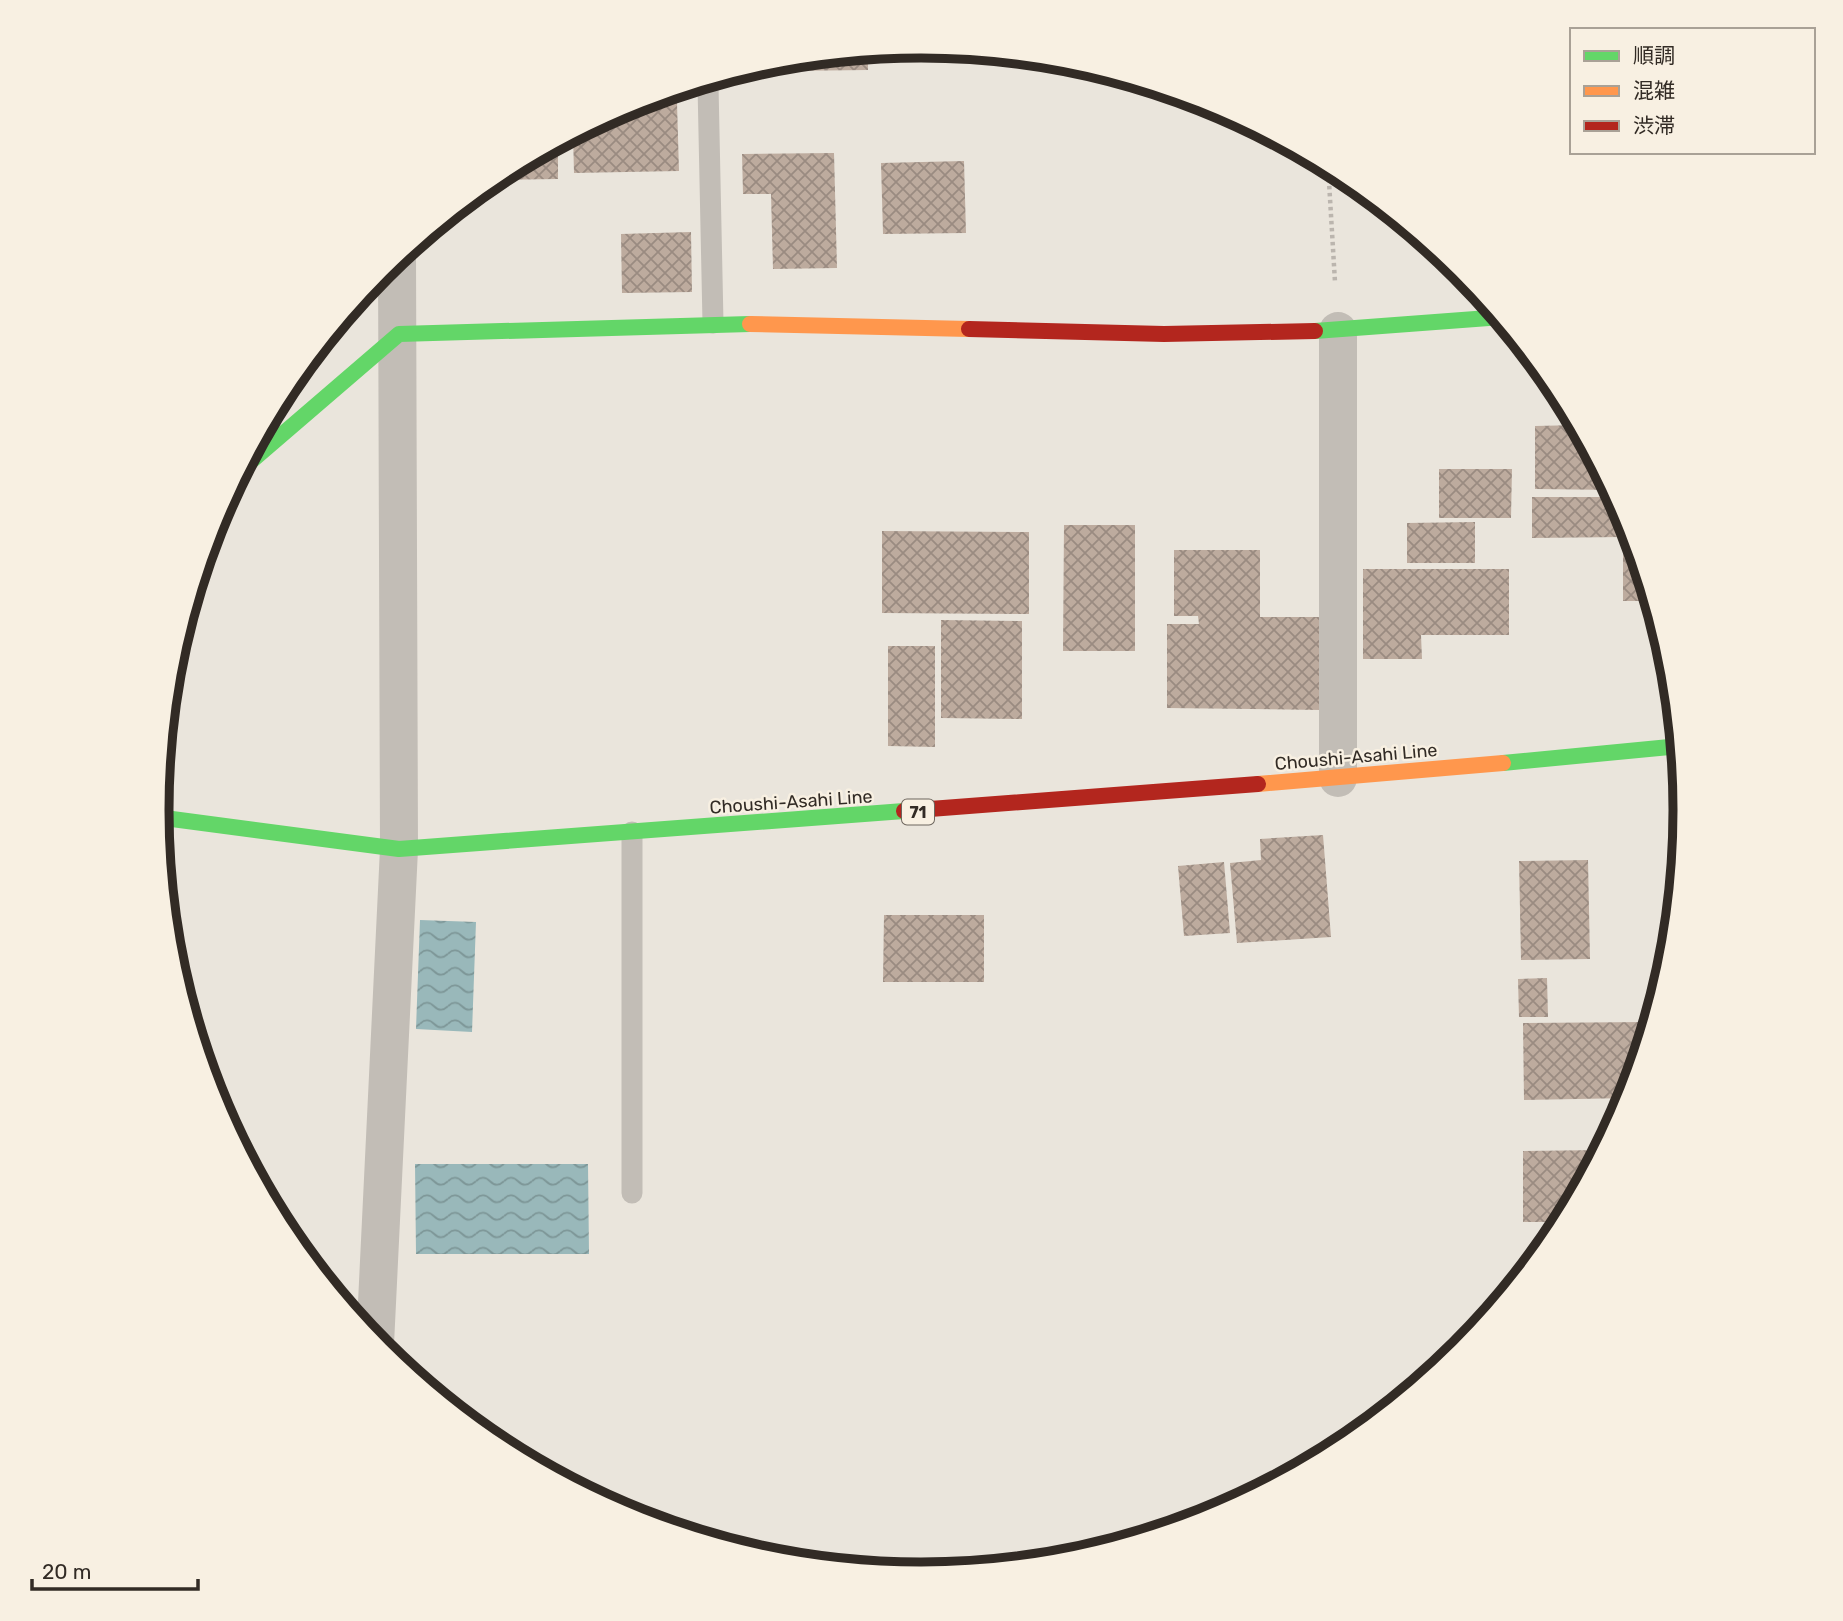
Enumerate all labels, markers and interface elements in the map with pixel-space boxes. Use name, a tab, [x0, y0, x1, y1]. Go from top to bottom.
legend	[1570, 28, 1815, 154]
text: 順調	[1633, 43, 1675, 68]
text: 混雑	[1633, 78, 1675, 103]
text: 渋滞	[1633, 113, 1675, 138]
street label: Choushi-Asahi Line	[1274, 739, 1438, 775]
street label: Choushi-Asahi Line	[709, 785, 873, 819]
road number: 71	[902, 800, 934, 824]
scale bar	[32, 1548, 198, 1592]
text: 20 m	[42, 1559, 91, 1584]

